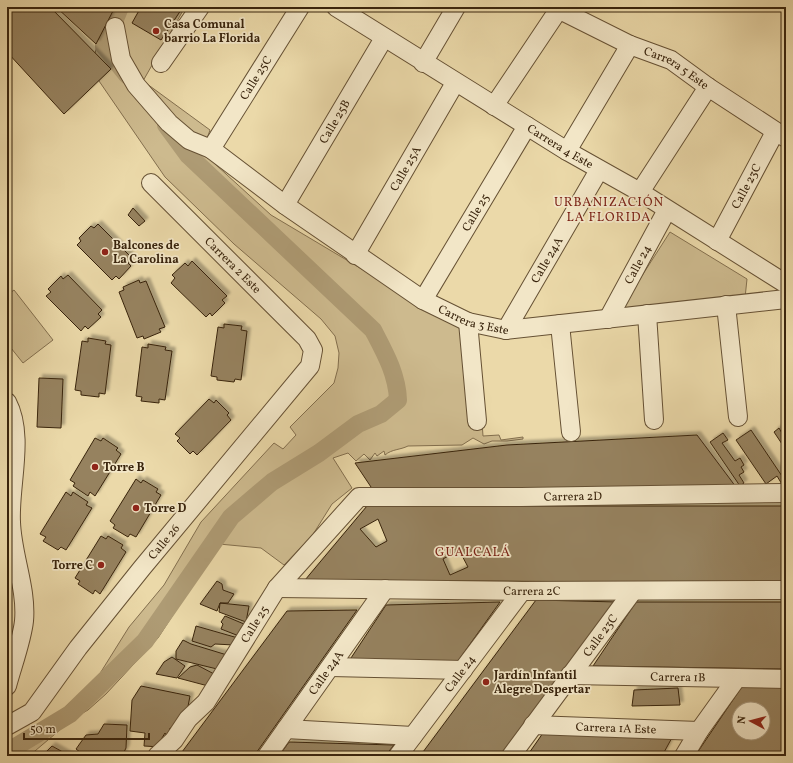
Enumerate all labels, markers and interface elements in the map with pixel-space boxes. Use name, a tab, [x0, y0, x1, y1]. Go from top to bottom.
place label: Casa Comunal barrio La Florida	[164, 17, 261, 47]
marker: Casa Comunal barrio La Florida	[151, 26, 161, 36]
street label: Carrera 5 Este	[641, 44, 712, 94]
street label: Calle 25C	[237, 53, 276, 103]
street label: Calle 25B	[316, 97, 355, 147]
street label: Carrera 4 Este	[524, 121, 596, 173]
street label: Calle 25A	[387, 143, 426, 195]
street label: Calle 23C	[728, 161, 766, 212]
street label: Calle 25	[459, 191, 494, 235]
district label: URBANIZACIÓN LA FLORIDA	[554, 194, 664, 227]
street label: Carrera 2 Este	[200, 234, 264, 298]
street label: Calle 24A	[528, 234, 568, 286]
place label: Balcones de La Carolina	[113, 238, 179, 268]
street label: Calle 24	[621, 243, 656, 287]
marker: Balcones de La Carolina	[100, 247, 110, 257]
street label: Carrera 3 Este	[435, 302, 510, 339]
place label: Torre B	[103, 460, 145, 476]
marker: Torre B	[90, 462, 100, 472]
street label: Carrera 2D	[544, 489, 602, 506]
place label: Torre D	[144, 501, 187, 517]
marker: Torre D	[131, 503, 141, 513]
street label: Calle 26	[145, 521, 184, 564]
district label: GUALCALÁ	[435, 544, 511, 562]
place label: Torre C	[52, 558, 93, 574]
marker: Torre C	[96, 560, 106, 570]
street label: Carrera 2C	[503, 584, 561, 600]
street label: Calle 25	[238, 603, 273, 647]
street label: Calle 23C	[580, 611, 622, 661]
street label: Calle 24A	[305, 647, 348, 699]
street label: Calle 24	[442, 653, 480, 696]
place label: Jardín Infantil Alegre Despertar	[493, 668, 590, 698]
street label: Carrera 1B	[650, 669, 706, 687]
marker: Jardín Infantil Alegre Despertar	[481, 677, 491, 687]
north arrow	[731, 701, 771, 741]
scale bar	[24, 715, 149, 741]
text: N	[735, 715, 750, 725]
street label: Carrera 1A Este	[575, 720, 657, 738]
text: 50 m	[30, 722, 56, 738]

